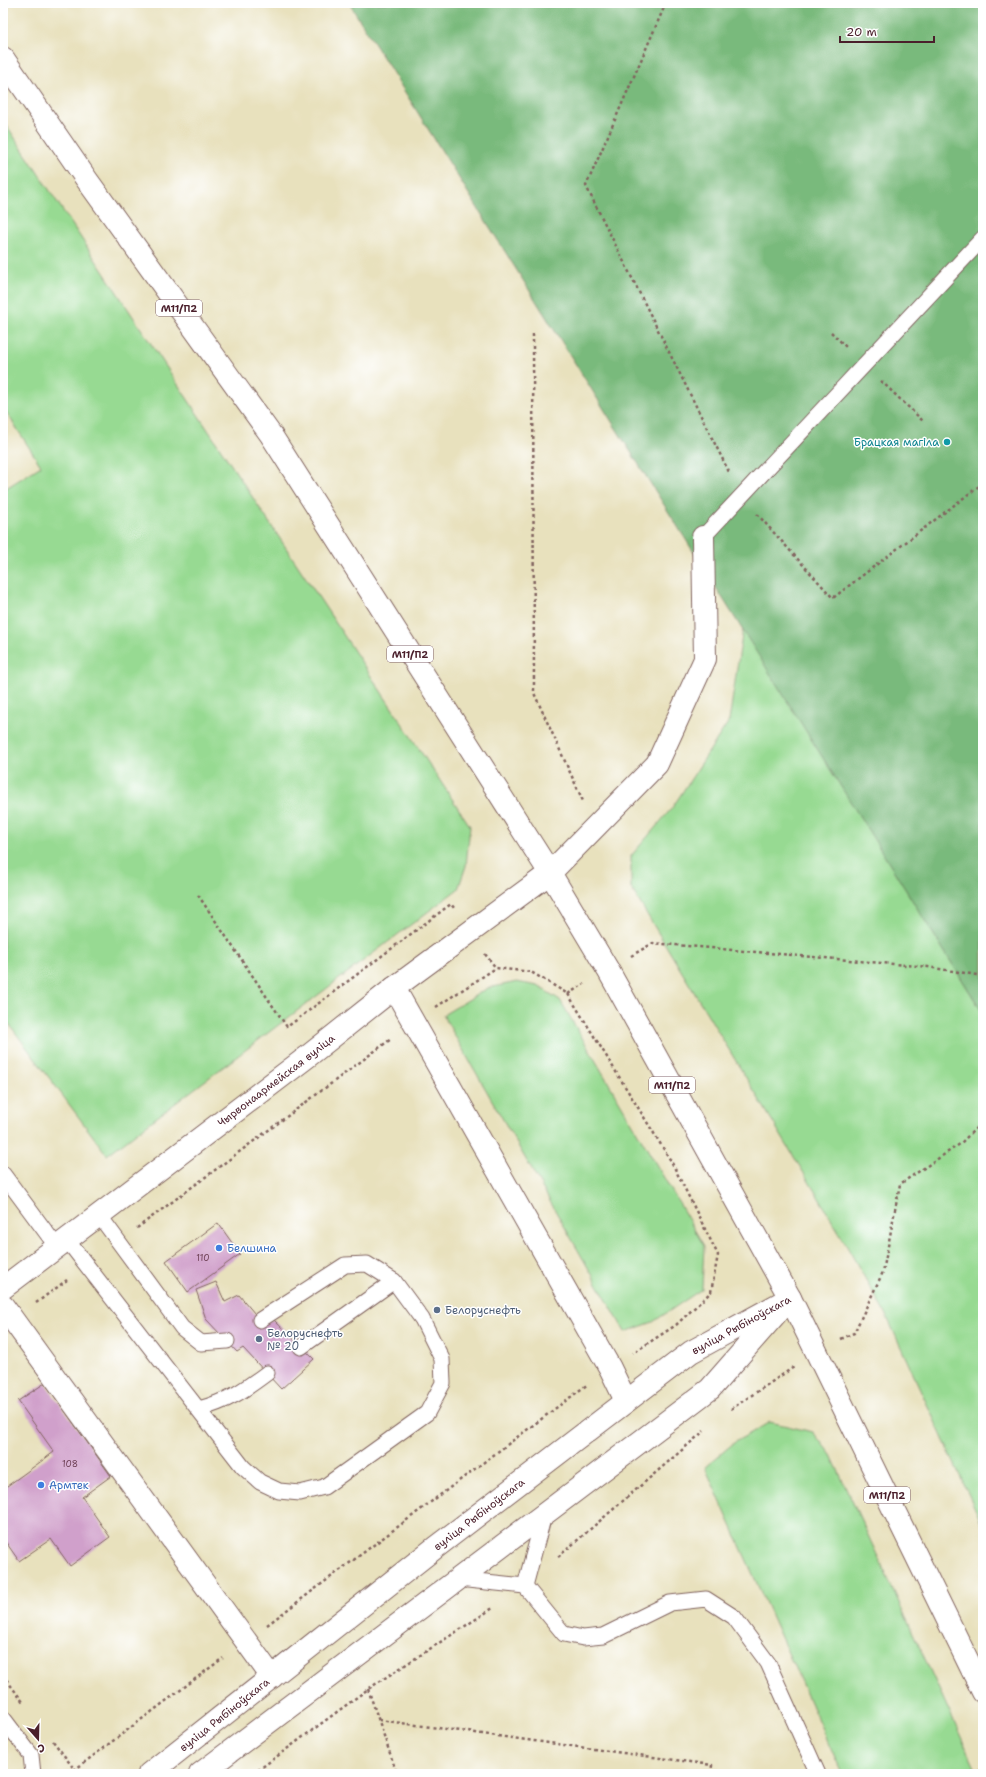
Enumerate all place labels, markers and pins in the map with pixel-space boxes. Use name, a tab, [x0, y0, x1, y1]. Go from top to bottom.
place label: Брацкая магіла	[854, 435, 939, 450]
marker: Брацкая магіла	[942, 437, 952, 447]
place label: Белшина	[227, 1241, 277, 1256]
marker: Белшина	[214, 1243, 224, 1253]
place label: Белоруснефть	[445, 1303, 521, 1318]
marker: Белоруснефть	[432, 1305, 442, 1315]
place label: Белоруснефть № 20	[267, 1326, 343, 1354]
marker: Белоруснефть № 20	[254, 1334, 264, 1344]
place label: Армтек	[49, 1478, 89, 1493]
marker: Армтек	[36, 1480, 46, 1490]

